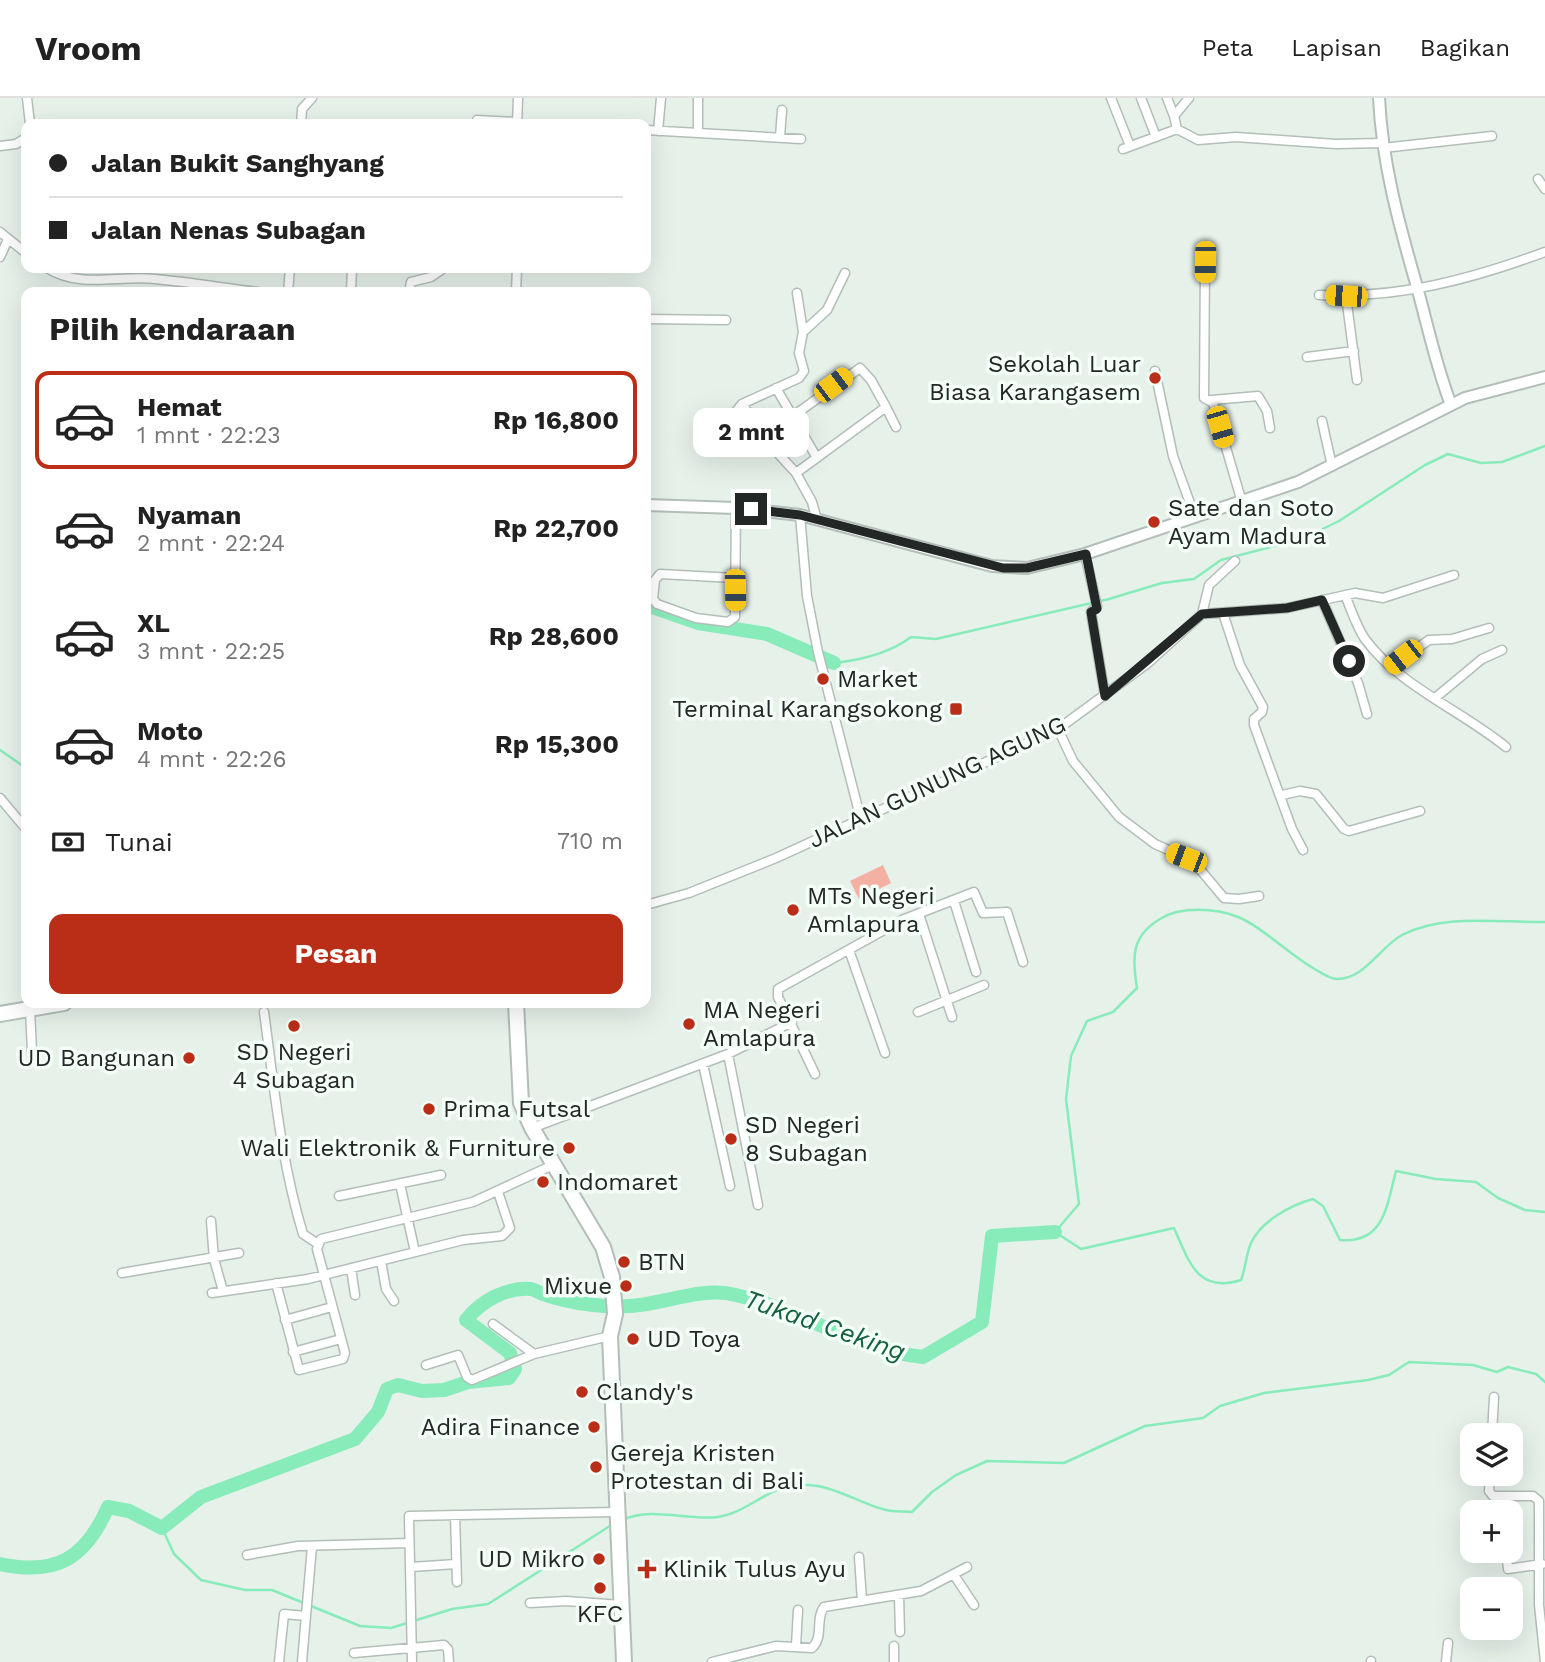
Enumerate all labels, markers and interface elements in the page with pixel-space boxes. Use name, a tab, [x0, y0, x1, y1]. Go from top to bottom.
text: Vroom	[35, 29, 142, 68]
text: Peta	[1202, 34, 1253, 62]
text: Lapisan	[1291, 34, 1382, 62]
text: Bagikan	[1420, 34, 1510, 62]
text: Jalan Bukit Sanghyang	[91, 148, 384, 178]
text: Jalan Nenas Subagan	[91, 215, 366, 245]
car	[1195, 241, 1216, 283]
car	[1325, 284, 1368, 308]
text: Pilih kendaraan	[49, 310, 296, 348]
place label: Sekolah Luar Biasa Karangasem	[929, 350, 1141, 406]
car	[810, 364, 857, 406]
marker: Sekolah Luar Biasa Karangasem	[1147, 370, 1163, 386]
icon: car	[53, 389, 116, 452]
text: Hemat	[137, 392, 222, 422]
car	[1205, 404, 1236, 450]
text: Rp 16,800	[493, 405, 619, 435]
callout: 2 mnt	[693, 408, 809, 456]
text: 2 mnt	[718, 419, 784, 446]
text: 1 mnt · 22:23	[137, 422, 281, 449]
route end	[735, 493, 767, 525]
place label: Sate dan Soto Ayam Madura	[1168, 494, 1334, 550]
icon: car	[53, 497, 116, 560]
text: Nyaman	[137, 500, 241, 530]
text: Rp 22,700	[493, 513, 619, 543]
marker: Sate dan Soto Ayam Madura	[1146, 514, 1162, 530]
text: 2 mnt · 22:24	[137, 530, 285, 557]
car	[725, 569, 746, 611]
icon: car	[53, 605, 116, 668]
text: XL	[137, 608, 170, 638]
text: Rp 28,600	[489, 621, 619, 651]
car	[1380, 636, 1427, 678]
text: 3 mnt · 22:25	[137, 638, 285, 665]
route start	[1333, 645, 1365, 677]
place label: Market	[837, 665, 917, 693]
marker: Market	[815, 671, 831, 687]
place label: Terminal Karangsokong	[672, 695, 942, 723]
marker: Terminal Karangsokong	[948, 701, 964, 717]
street label: JALAN GUNUNG AGUNG	[804, 710, 1070, 854]
icon: car	[53, 713, 116, 776]
text: Moto	[137, 716, 203, 746]
text: Rp 15,300	[495, 729, 619, 759]
text: 4 mnt · 22:26	[137, 746, 286, 773]
icon: cash	[49, 823, 87, 861]
text: Tunai	[105, 827, 173, 857]
text: 710 m	[557, 828, 623, 855]
car	[1163, 841, 1210, 875]
place label: MTs Negeri Amlapura	[807, 882, 935, 938]
marker: MTs Negeri Amlapura	[785, 902, 801, 918]
button: Pesan	[49, 914, 623, 994]
place label: MA Negeri Amlapura	[703, 996, 821, 1052]
marker: MA Negeri Amlapura	[681, 1016, 697, 1032]
marker: SD Negeri 4 Subagan	[286, 1018, 302, 1034]
place label: SD Negeri 4 Subagan	[233, 1038, 355, 1094]
place label: UD Bangunan	[18, 1044, 175, 1072]
marker: UD Bangunan	[181, 1050, 197, 1066]
place label: Prima Futsal	[443, 1095, 591, 1123]
marker: Prima Futsal	[421, 1101, 437, 1117]
place label: SD Negeri 8 Subagan	[745, 1111, 868, 1167]
marker: SD Negeri 8 Subagan	[723, 1131, 739, 1147]
place label: Wali Elektronik & Furniture	[240, 1134, 555, 1162]
marker: Wali Elektronik & Furniture	[561, 1140, 577, 1156]
place label: Indomaret	[557, 1168, 678, 1196]
marker: Indomaret	[535, 1174, 551, 1190]
place label: BTN	[638, 1248, 686, 1276]
marker: BTN	[616, 1254, 632, 1270]
place label: Mixue	[544, 1272, 612, 1300]
marker: Mixue	[618, 1278, 634, 1294]
water label: Tukad Ceking	[741, 1283, 909, 1367]
place label: UD Toya	[647, 1325, 740, 1353]
marker: UD Toya	[625, 1331, 641, 1347]
place label: Clandy's	[596, 1378, 694, 1406]
marker: Clandy's	[574, 1384, 590, 1400]
place label: Adira Finance	[421, 1413, 580, 1441]
marker: Adira Finance	[586, 1419, 602, 1435]
map controls	[1460, 1423, 1523, 1640]
button: layers	[1460, 1423, 1523, 1486]
place label: Gereja Kristen Protestan di Bali	[610, 1439, 804, 1495]
marker: Gereja Kristen Protestan di Bali	[588, 1459, 604, 1475]
button: +	[1460, 1500, 1523, 1563]
place label: UD Mikro	[478, 1545, 585, 1573]
marker: UD Mikro	[591, 1551, 607, 1567]
place label: Klinik Tulus Ayu	[663, 1555, 846, 1583]
marker: Klinik Tulus Ayu	[637, 1559, 657, 1579]
button: −	[1460, 1577, 1523, 1640]
marker: KFC	[592, 1580, 608, 1596]
place label: KFC	[577, 1600, 623, 1628]

